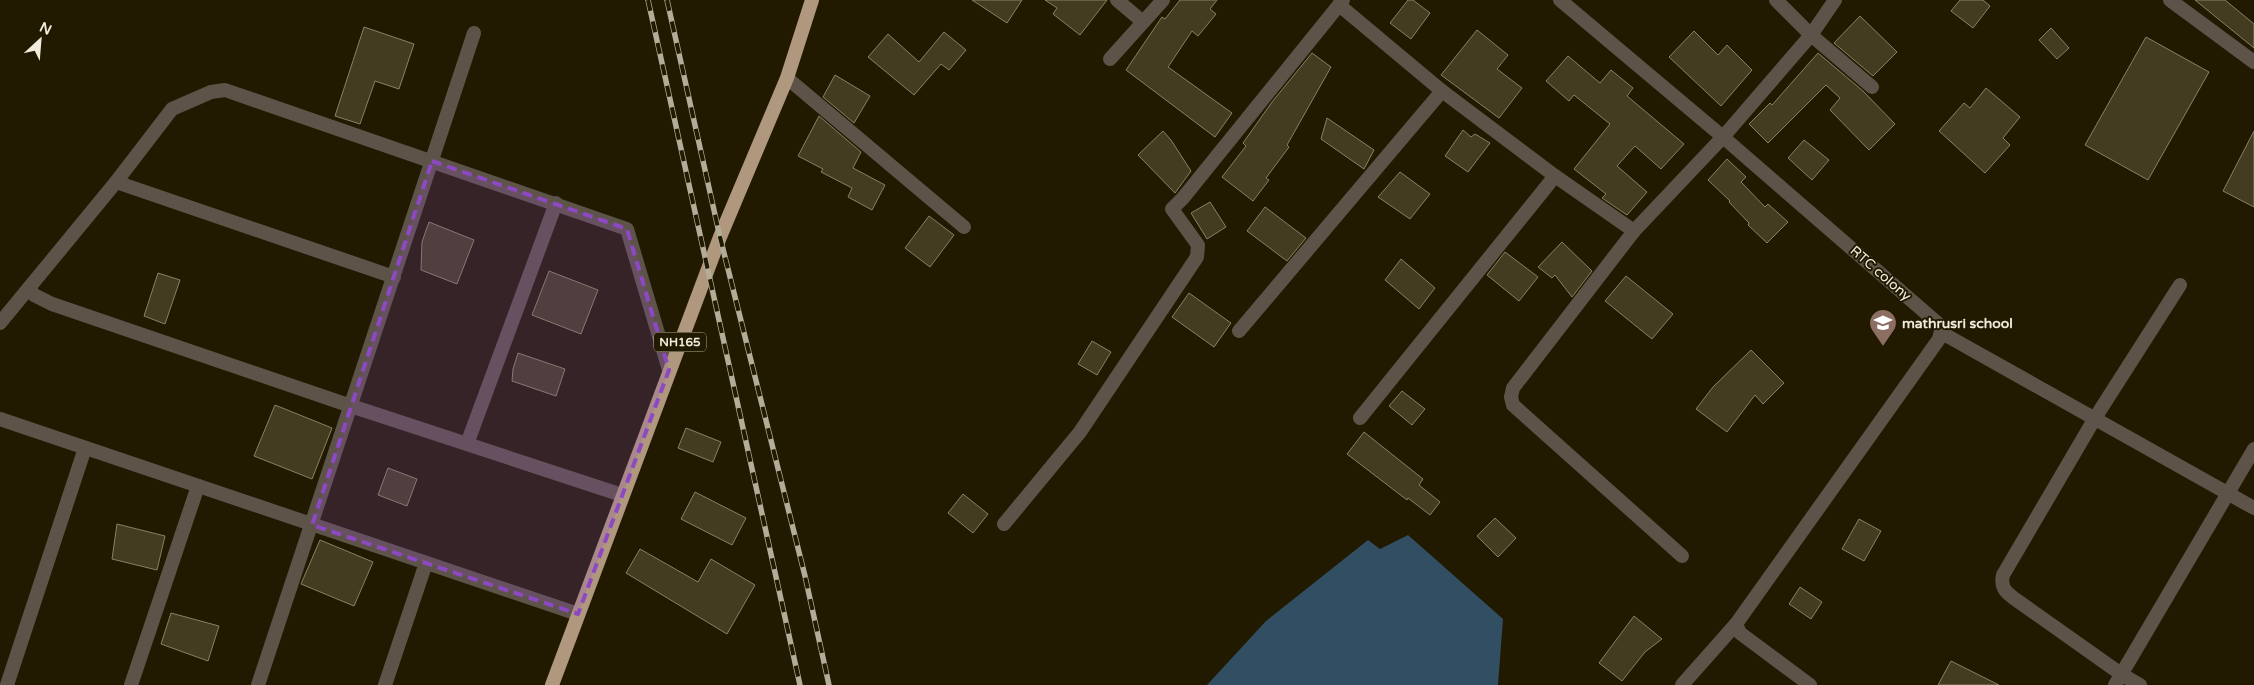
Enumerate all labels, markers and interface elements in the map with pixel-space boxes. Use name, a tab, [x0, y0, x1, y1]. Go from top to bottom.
north arrow	[15, 15, 65, 65]
text: N	[37, 19, 54, 39]
street label: RTC colony	[1847, 242, 1915, 305]
school or university icon: mathrusri school	[1868, 308, 1898, 347]
place label: mathrusri school	[1902, 315, 2013, 332]
road number: NH165	[654, 332, 706, 352]

